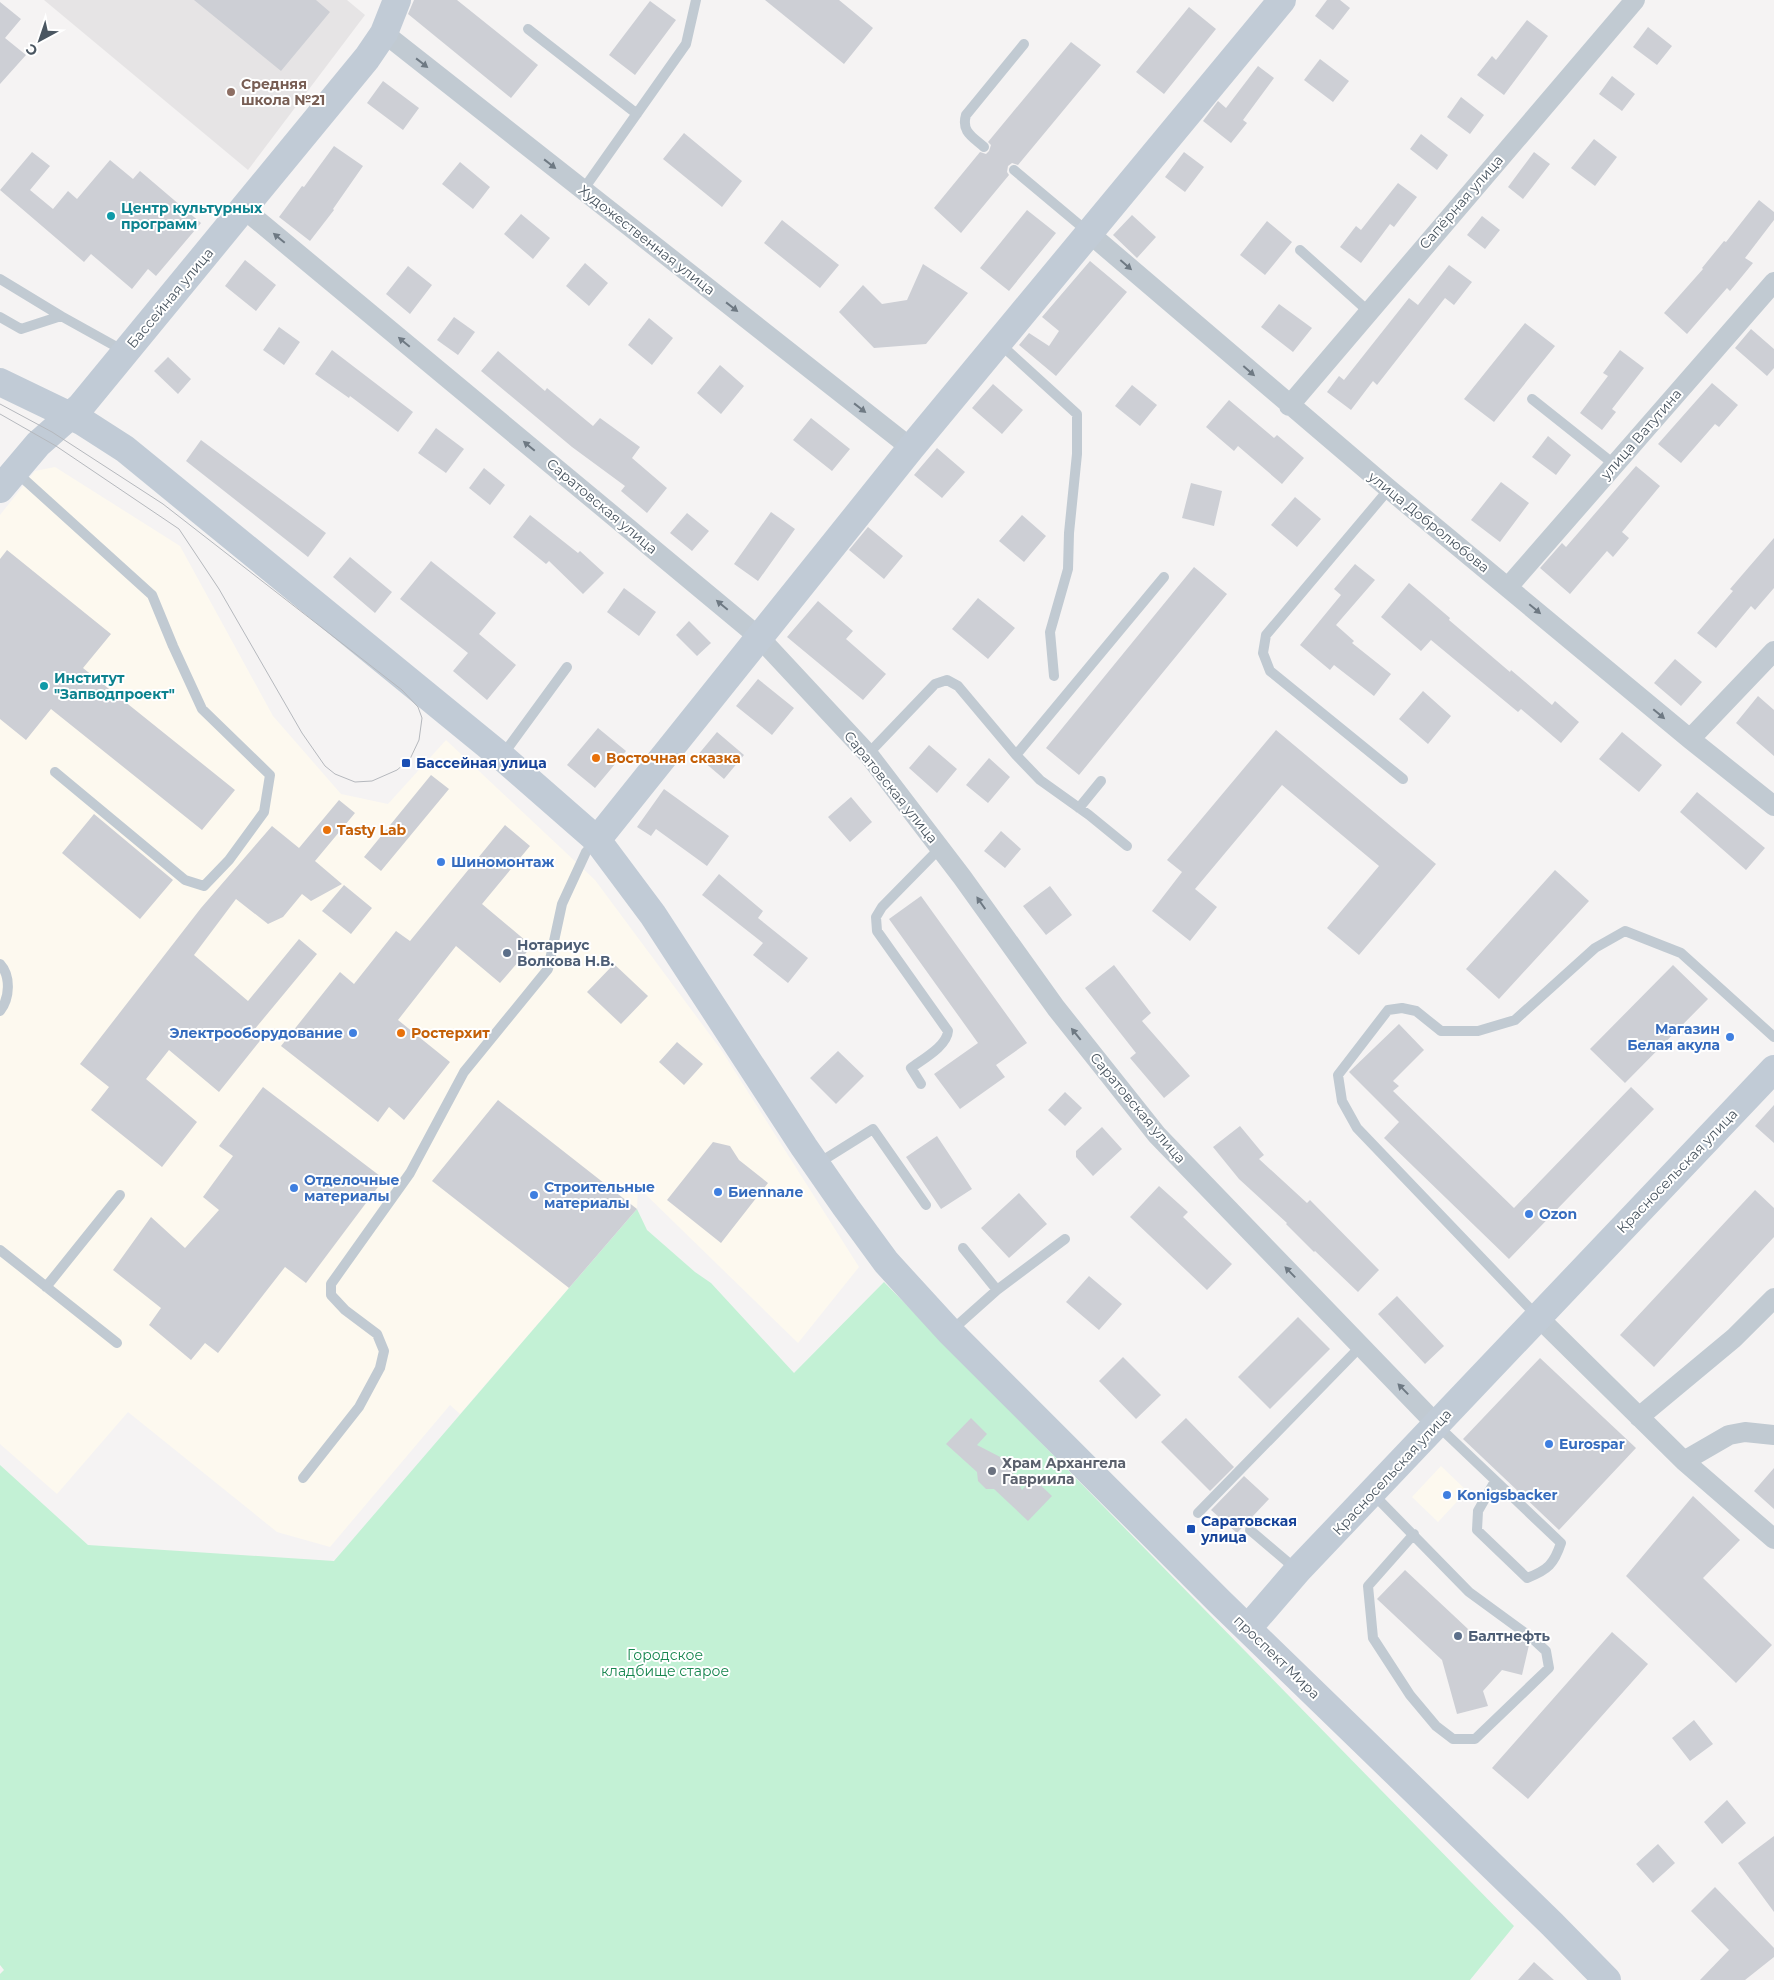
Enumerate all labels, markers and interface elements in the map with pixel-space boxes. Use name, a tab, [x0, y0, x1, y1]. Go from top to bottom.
north arrow	[15, 15, 65, 65]
text: С	[22, 40, 41, 60]
one-way arrow	[415, 58, 428, 69]
place label: Средняя школа №21	[241, 75, 325, 109]
marker: Средняя школа №21	[225, 86, 237, 98]
street label: Сапёрная улица	[1415, 151, 1507, 253]
one-way arrow	[543, 158, 556, 169]
street label: Художественная улица	[575, 181, 719, 299]
place label: Центр культурных программ	[121, 199, 263, 233]
marker: Центр культурных программ	[105, 210, 117, 222]
one-way arrow	[273, 233, 286, 244]
street label: Бассейная улица	[123, 244, 217, 352]
one-way arrow	[1119, 259, 1132, 270]
one-way arrow	[725, 302, 738, 313]
one-way arrow	[398, 337, 411, 348]
one-way arrow	[1242, 365, 1255, 376]
street label: улица Ватутина	[1596, 385, 1685, 484]
one-way arrow	[853, 403, 867, 413]
one-way arrow	[523, 440, 536, 451]
street label: Саратовская улица	[543, 454, 661, 558]
street label: улица Добролюбова	[1364, 467, 1493, 576]
one-way arrow	[716, 600, 729, 611]
one-way arrow	[1528, 604, 1541, 615]
place label: Институт "Запводпроект"	[54, 669, 175, 703]
marker: Институт "Запводпроект"	[38, 680, 50, 692]
one-way arrow	[1653, 708, 1666, 719]
street label: Саратовская улица	[840, 727, 942, 847]
place label: Восточная сказка	[606, 749, 741, 767]
marker: Восточная сказка	[590, 752, 602, 764]
place label: Бассейная улица	[416, 754, 547, 772]
marker: Бассейная улица	[400, 757, 412, 769]
place label: Tasty Lab	[337, 821, 407, 839]
marker: Tasty Lab	[321, 824, 333, 836]
place label: Шиномонтаж	[451, 853, 554, 871]
marker: Шиномонтаж	[435, 856, 447, 868]
one-way arrow	[976, 896, 986, 910]
place label: Нотариус Волкова Н.В.	[517, 936, 614, 970]
marker: Нотариус Волкова Н.В.	[501, 947, 513, 959]
place label: Магазин Белая акула	[1627, 1020, 1720, 1054]
place label: Электрооборудование	[170, 1024, 343, 1042]
place label: Ростерхит	[411, 1024, 490, 1042]
marker: Электрооборудование	[347, 1027, 359, 1039]
marker: Ростерхит	[395, 1027, 407, 1039]
one-way arrow	[1071, 1028, 1082, 1041]
marker: Магазин Белая акула	[1724, 1031, 1736, 1043]
street label: Саратовская улица	[1086, 1049, 1190, 1167]
street label: Красносельская улица	[1613, 1105, 1741, 1237]
place label: Отделочные материалы	[304, 1171, 400, 1205]
place label: Строительные материалы	[544, 1178, 655, 1212]
marker: Отделочные материалы	[288, 1182, 300, 1194]
place label: Биеnnале	[728, 1183, 803, 1201]
marker: Биеnnале	[712, 1186, 724, 1198]
marker: Строительные материалы	[528, 1189, 540, 1201]
place label: Ozon	[1539, 1205, 1577, 1223]
marker: Ozon	[1523, 1208, 1535, 1220]
one-way arrow	[1284, 1266, 1296, 1278]
one-way arrow	[1397, 1383, 1409, 1395]
street label: Красносельская улица	[1329, 1405, 1455, 1539]
place label: Eurospar	[1559, 1435, 1625, 1453]
marker: Eurospar	[1543, 1438, 1555, 1450]
place label: Храм Архангела Гавриила	[1002, 1454, 1126, 1488]
marker: Храм Архангела Гавриила	[986, 1465, 998, 1477]
place label: Konigsbacker	[1457, 1486, 1558, 1504]
marker: Konigsbacker	[1441, 1489, 1453, 1501]
place label: Саратовская улица	[1200, 1512, 1297, 1546]
marker: Саратовская улица	[1185, 1523, 1197, 1535]
street label: проспект Мира	[1230, 1611, 1324, 1703]
place label: Балтнефть	[1468, 1627, 1550, 1645]
marker: Балтнефть	[1452, 1630, 1464, 1642]
park label: Городское кладбище старое	[601, 1646, 729, 1680]

